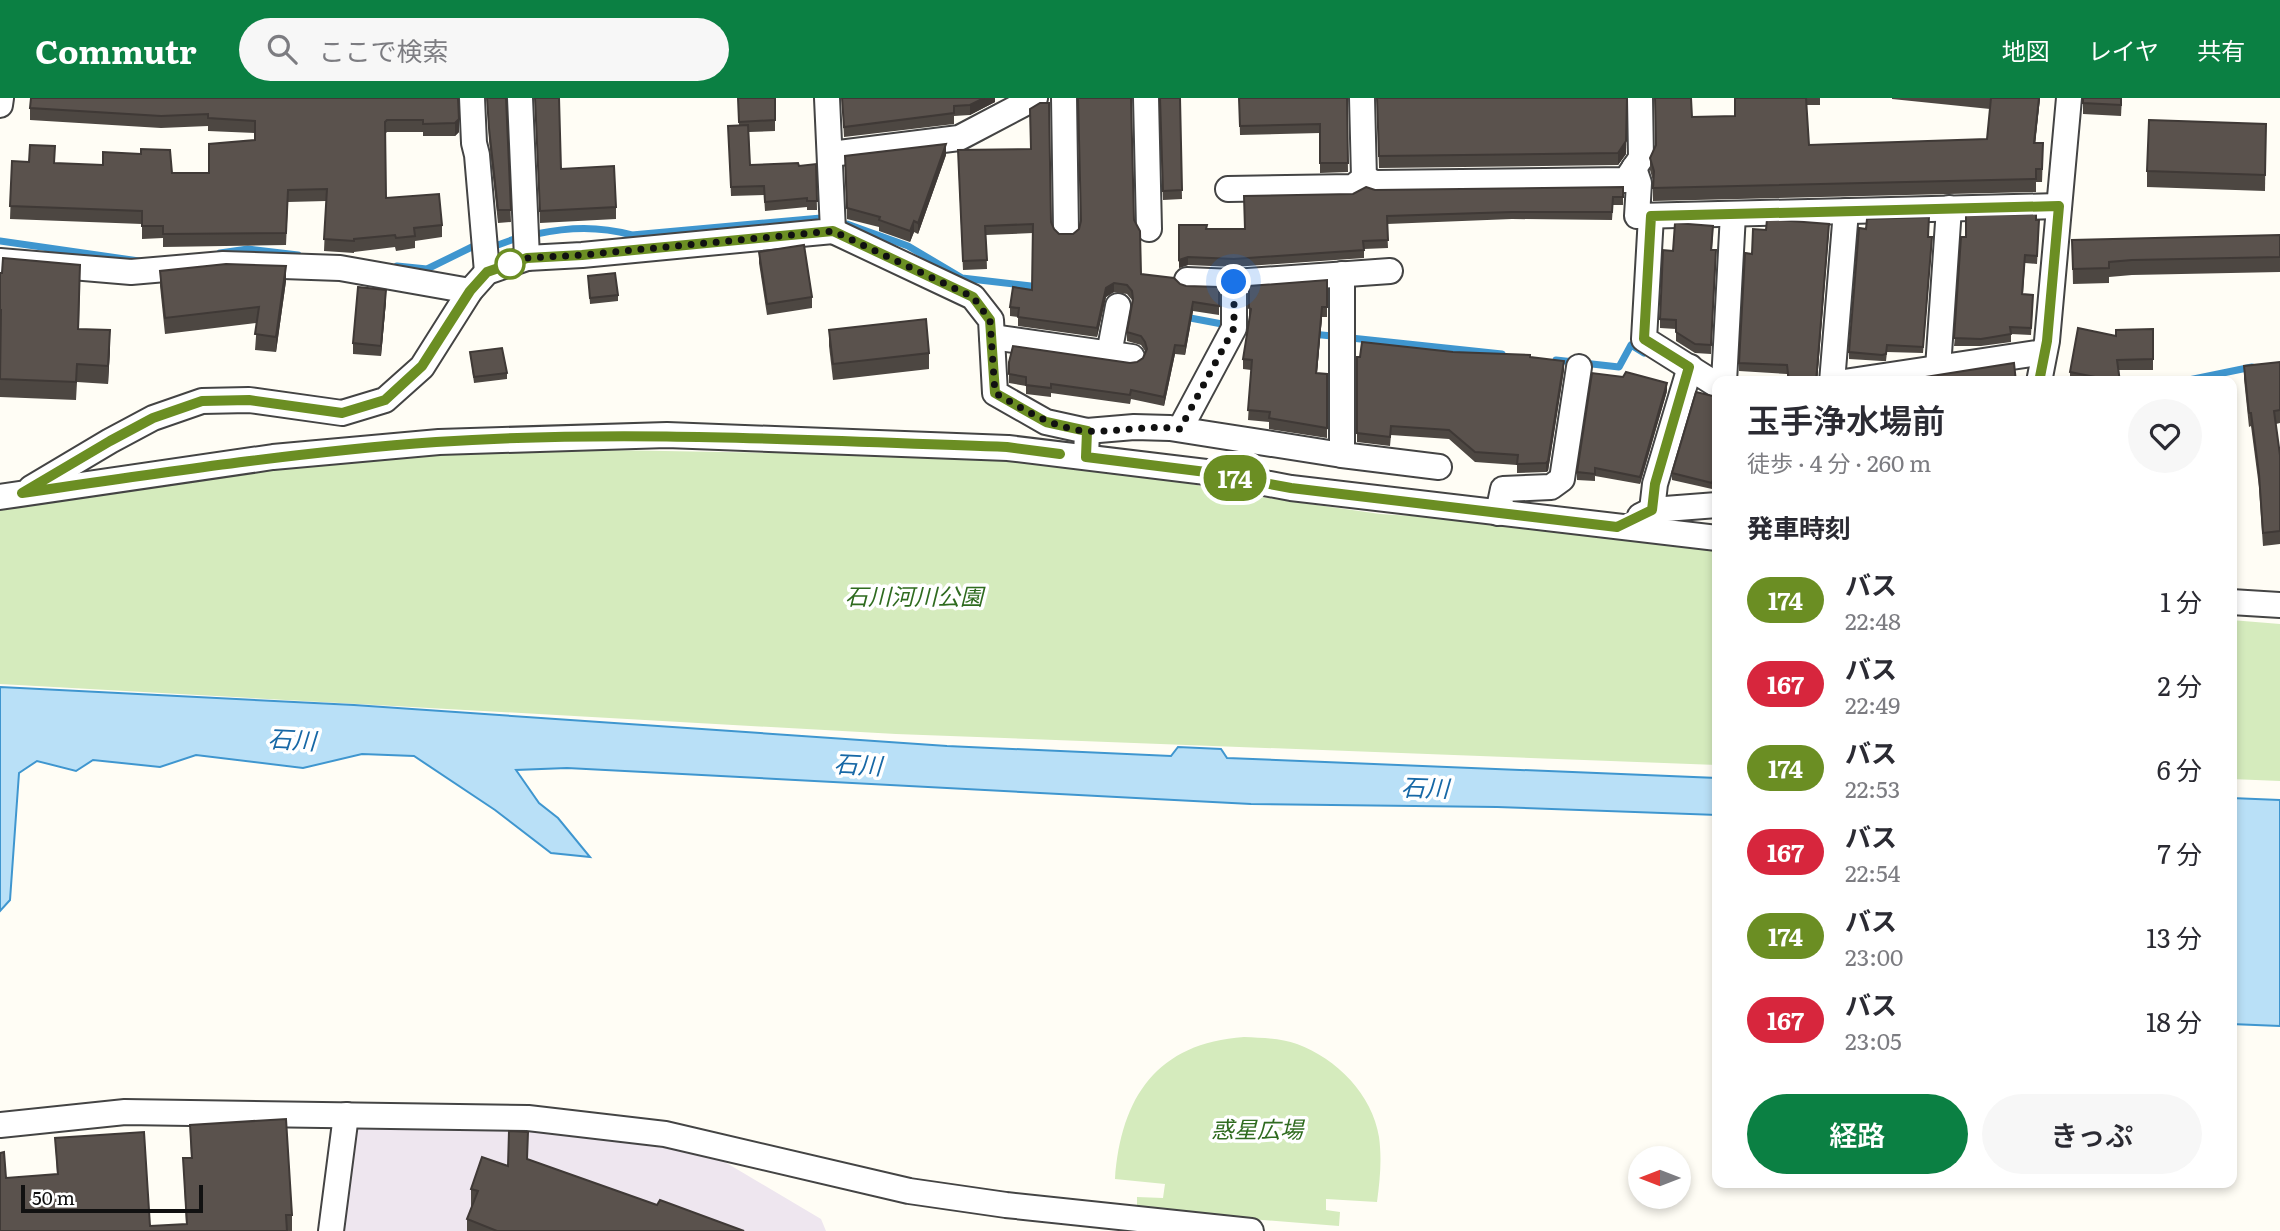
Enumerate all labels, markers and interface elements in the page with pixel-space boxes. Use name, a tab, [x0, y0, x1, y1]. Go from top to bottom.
search box	[239, 18, 729, 81]
text: Commutr	[35, 25, 197, 74]
icon: search	[263, 30, 301, 68]
text: ここで検索	[319, 30, 449, 69]
text: 地図	[2002, 32, 2050, 67]
text: レイヤ	[2088, 32, 2159, 67]
text: 共有	[2197, 32, 2245, 67]
unlabelled marker	[495, 249, 525, 279]
your location	[1216, 264, 1251, 299]
text: 玉手浄水場前	[1747, 394, 1945, 443]
button: heart	[2128, 399, 2202, 473]
text: 徒歩 · 4 分 · 260 m	[1747, 445, 1931, 479]
line badge: 174	[1195, 455, 1275, 501]
text: 174	[1218, 460, 1252, 495]
text: 発車時刻	[1747, 507, 1851, 546]
text: バス	[1845, 564, 1897, 603]
park label: 石川河川公園	[845, 578, 986, 612]
text: 1 分	[2160, 581, 2202, 620]
text: 174	[1768, 582, 1803, 617]
text: 22:48	[1845, 603, 1901, 637]
text: バス	[1845, 648, 1897, 687]
text: 2 分	[2158, 665, 2202, 704]
text: 167	[1767, 666, 1804, 701]
text: 22:49	[1845, 687, 1900, 721]
water label: 石川	[267, 719, 320, 757]
text: バス	[1845, 732, 1897, 771]
water label: 石川	[833, 744, 886, 782]
text: 6 分	[2157, 749, 2202, 788]
text: 174	[1768, 750, 1803, 785]
water label: 石川	[1400, 768, 1453, 804]
text: 22:53	[1845, 771, 1900, 805]
text: バス	[1845, 816, 1897, 855]
text: 7 分	[2158, 833, 2202, 872]
text: 167	[1767, 834, 1804, 869]
text: 22:54	[1845, 855, 1900, 889]
text: バス	[1845, 900, 1897, 939]
text: 13 分	[2146, 917, 2202, 956]
text: 174	[1768, 918, 1803, 953]
text: 23:00	[1845, 939, 1903, 973]
text: バス	[1845, 984, 1897, 1023]
text: 18 分	[2146, 1001, 2202, 1040]
text: 167	[1767, 1002, 1804, 1037]
text: 23:05	[1845, 1023, 1902, 1057]
button: 経路	[1747, 1094, 1968, 1174]
button: きっぷ	[1982, 1094, 2202, 1174]
park label: 惑星広場	[1211, 1111, 1306, 1145]
north arrow	[1628, 1146, 1690, 1209]
map controls	[1628, 1146, 1691, 1209]
scale bar	[21, 1182, 203, 1214]
text: 50 m	[32, 1183, 75, 1211]

